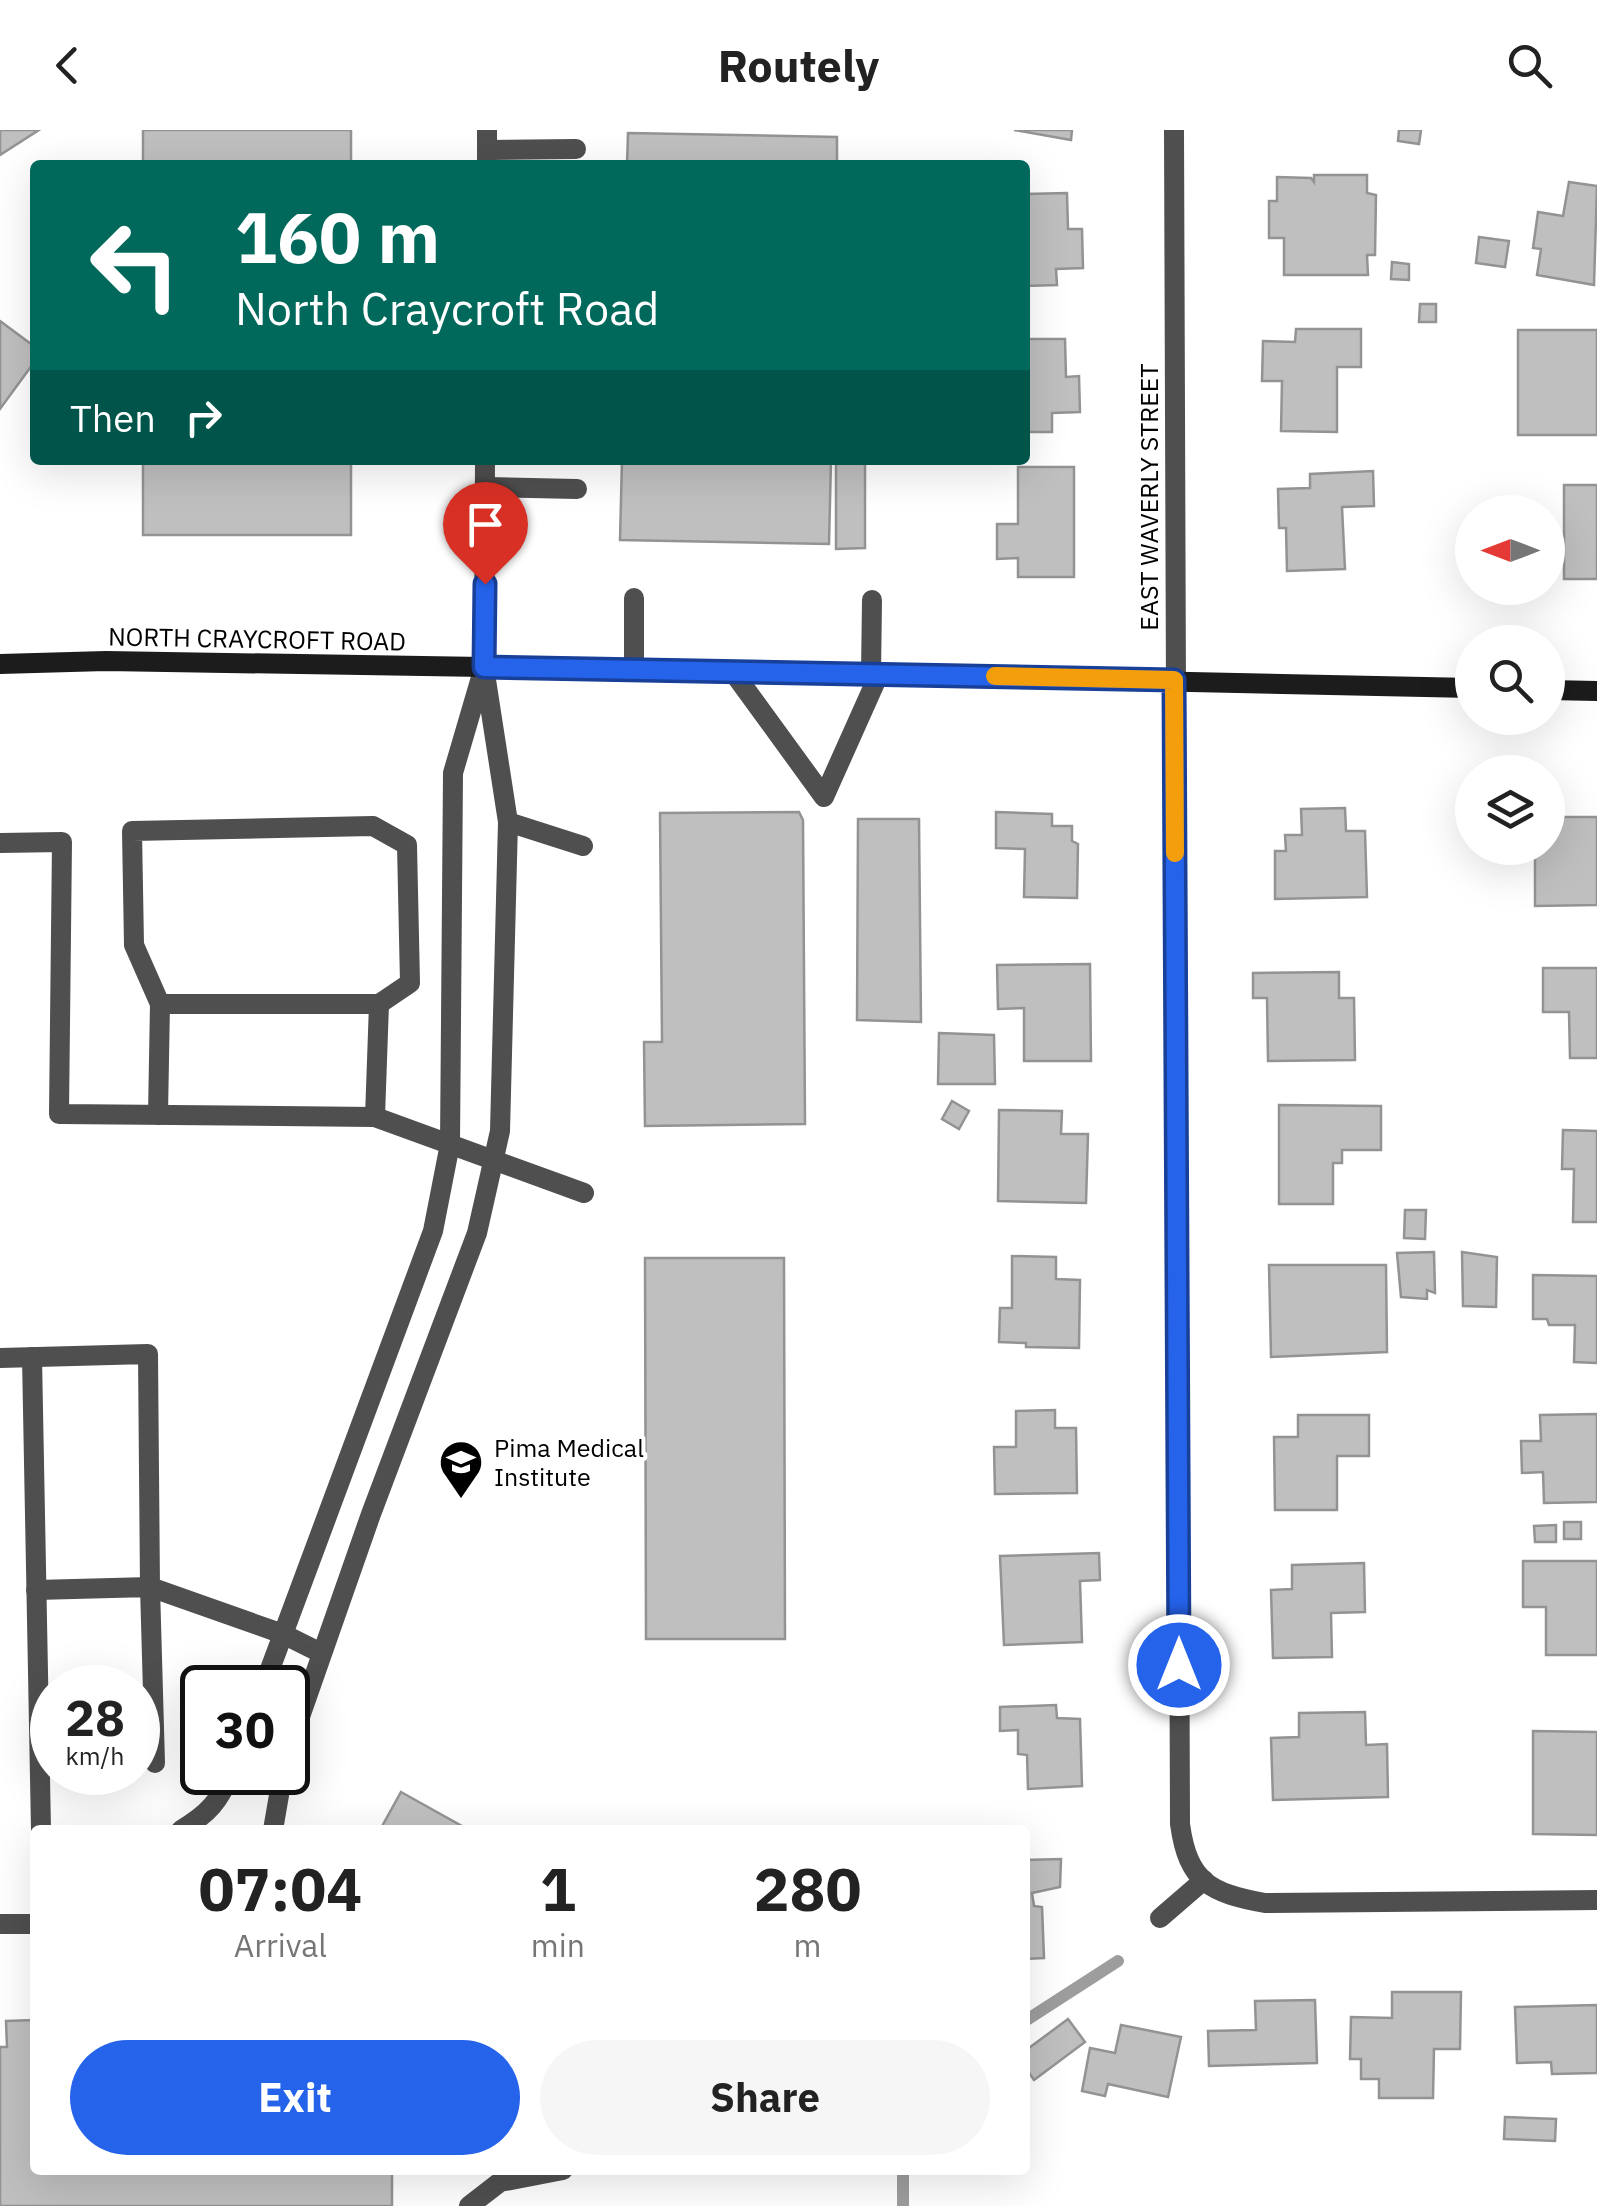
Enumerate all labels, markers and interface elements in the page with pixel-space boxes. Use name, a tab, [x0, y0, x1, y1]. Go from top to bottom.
text: Routely	[718, 36, 879, 94]
icon: back	[40, 38, 95, 93]
icon: search	[1502, 38, 1557, 93]
text: 160 m	[235, 191, 440, 282]
icon: left	[70, 200, 200, 330]
text: North Craycroft Road	[235, 279, 659, 337]
street label: EAST WAVERLY STREET	[1132, 363, 1165, 631]
icon: right	[176, 390, 231, 445]
text: Then	[70, 393, 156, 442]
pin	[443, 482, 528, 585]
north arrow	[1455, 495, 1565, 605]
map controls	[1455, 495, 1565, 865]
icon: arrive	[458, 497, 513, 552]
street label: NORTH CRAYCROFT ROAD	[108, 619, 406, 658]
button: search	[1455, 625, 1565, 735]
button: layers	[1455, 755, 1565, 865]
place label: Pima Medical Institute	[494, 1431, 644, 1493]
school or university icon: Pima Medical Institute	[438, 1439, 484, 1500]
position arrow	[1127, 1613, 1231, 1717]
speed limit sign: 30	[180, 1665, 310, 1795]
text: 28	[65, 1685, 125, 1750]
text: km/h	[66, 1739, 124, 1772]
text: 07:04	[199, 1849, 362, 1928]
text: 1	[540, 1849, 576, 1928]
text: 280	[753, 1849, 861, 1928]
text: Arrival	[234, 1924, 327, 1966]
text: min	[531, 1924, 585, 1966]
text: m	[794, 1924, 821, 1966]
button: Exit	[70, 2040, 520, 2155]
button: Share	[540, 2040, 990, 2155]

